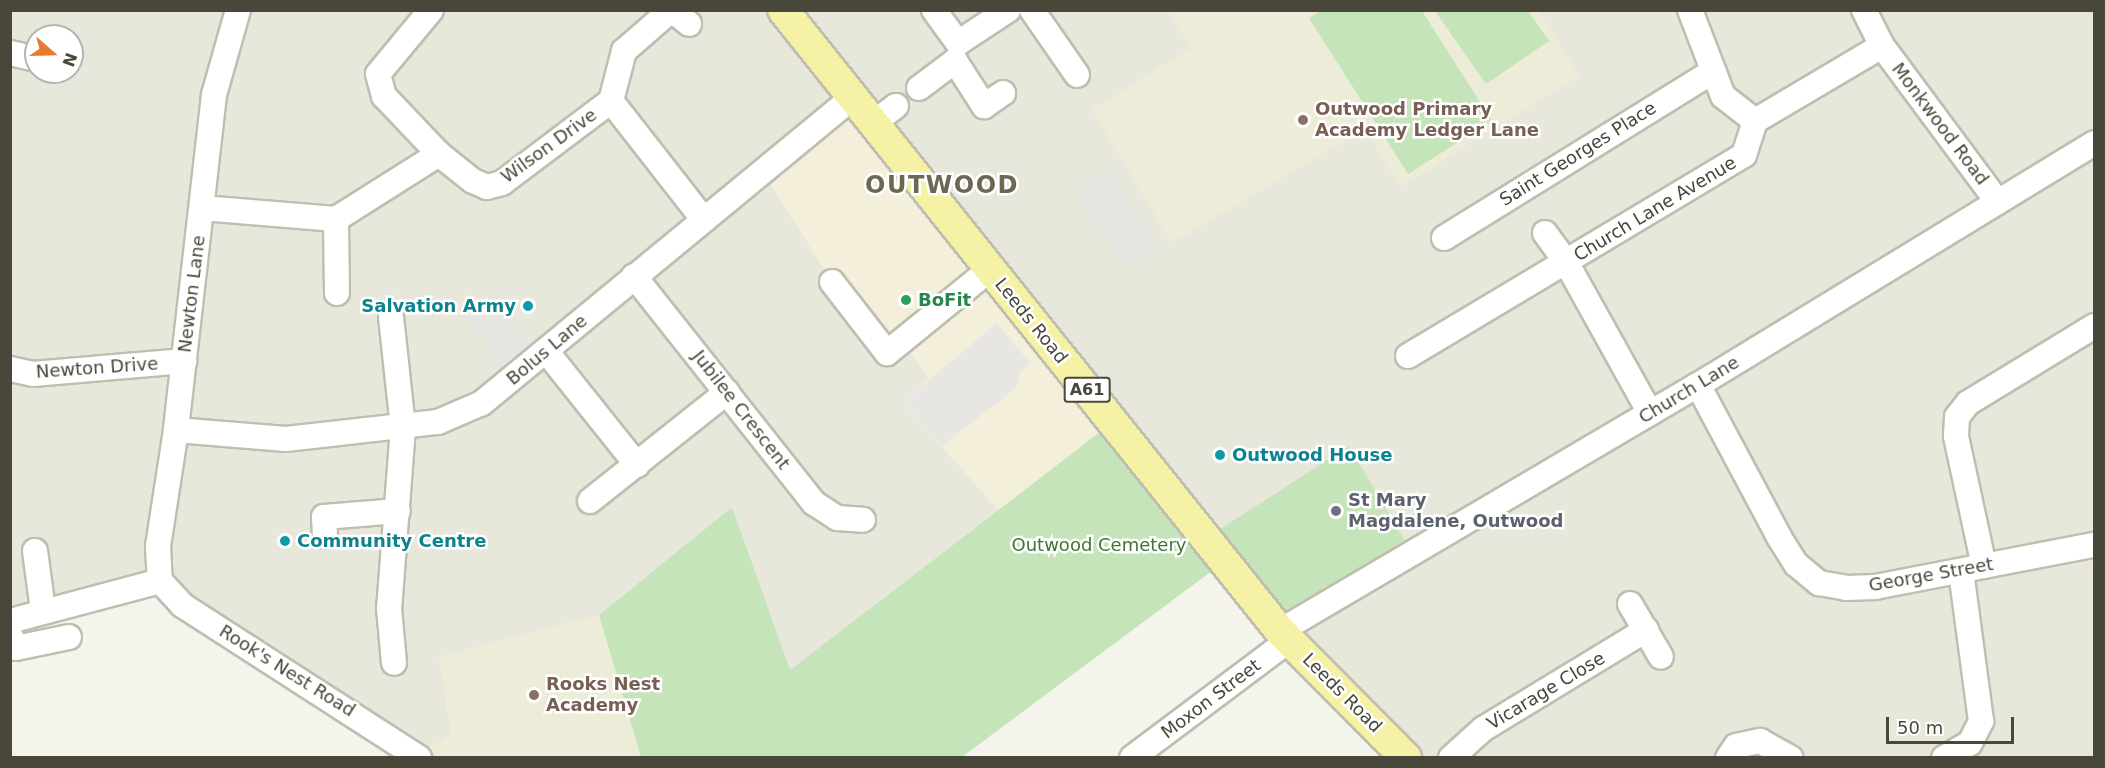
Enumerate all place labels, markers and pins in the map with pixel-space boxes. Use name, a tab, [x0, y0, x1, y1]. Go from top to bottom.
place label: Outwood Primary Academy Ledger Lane	[1315, 99, 1539, 142]
marker: Outwood Primary Academy Ledger Lane	[1296, 113, 1310, 127]
place label: BoFit	[918, 289, 971, 311]
marker: BoFit	[899, 293, 913, 307]
place label: Salvation Army	[361, 295, 516, 317]
marker: Salvation Army	[521, 299, 535, 313]
place label: Outwood House	[1232, 444, 1392, 466]
marker: Outwood House	[1213, 448, 1227, 462]
place label: St Mary Magdalene, Outwood	[1348, 490, 1563, 532]
marker: St Mary Magdalene, Outwood	[1329, 504, 1343, 518]
place label: Community Centre	[297, 530, 486, 552]
marker: Community Centre	[278, 534, 292, 548]
place label: Rooks Nest Academy	[546, 674, 660, 716]
marker: Rooks Nest Academy	[527, 688, 541, 702]

